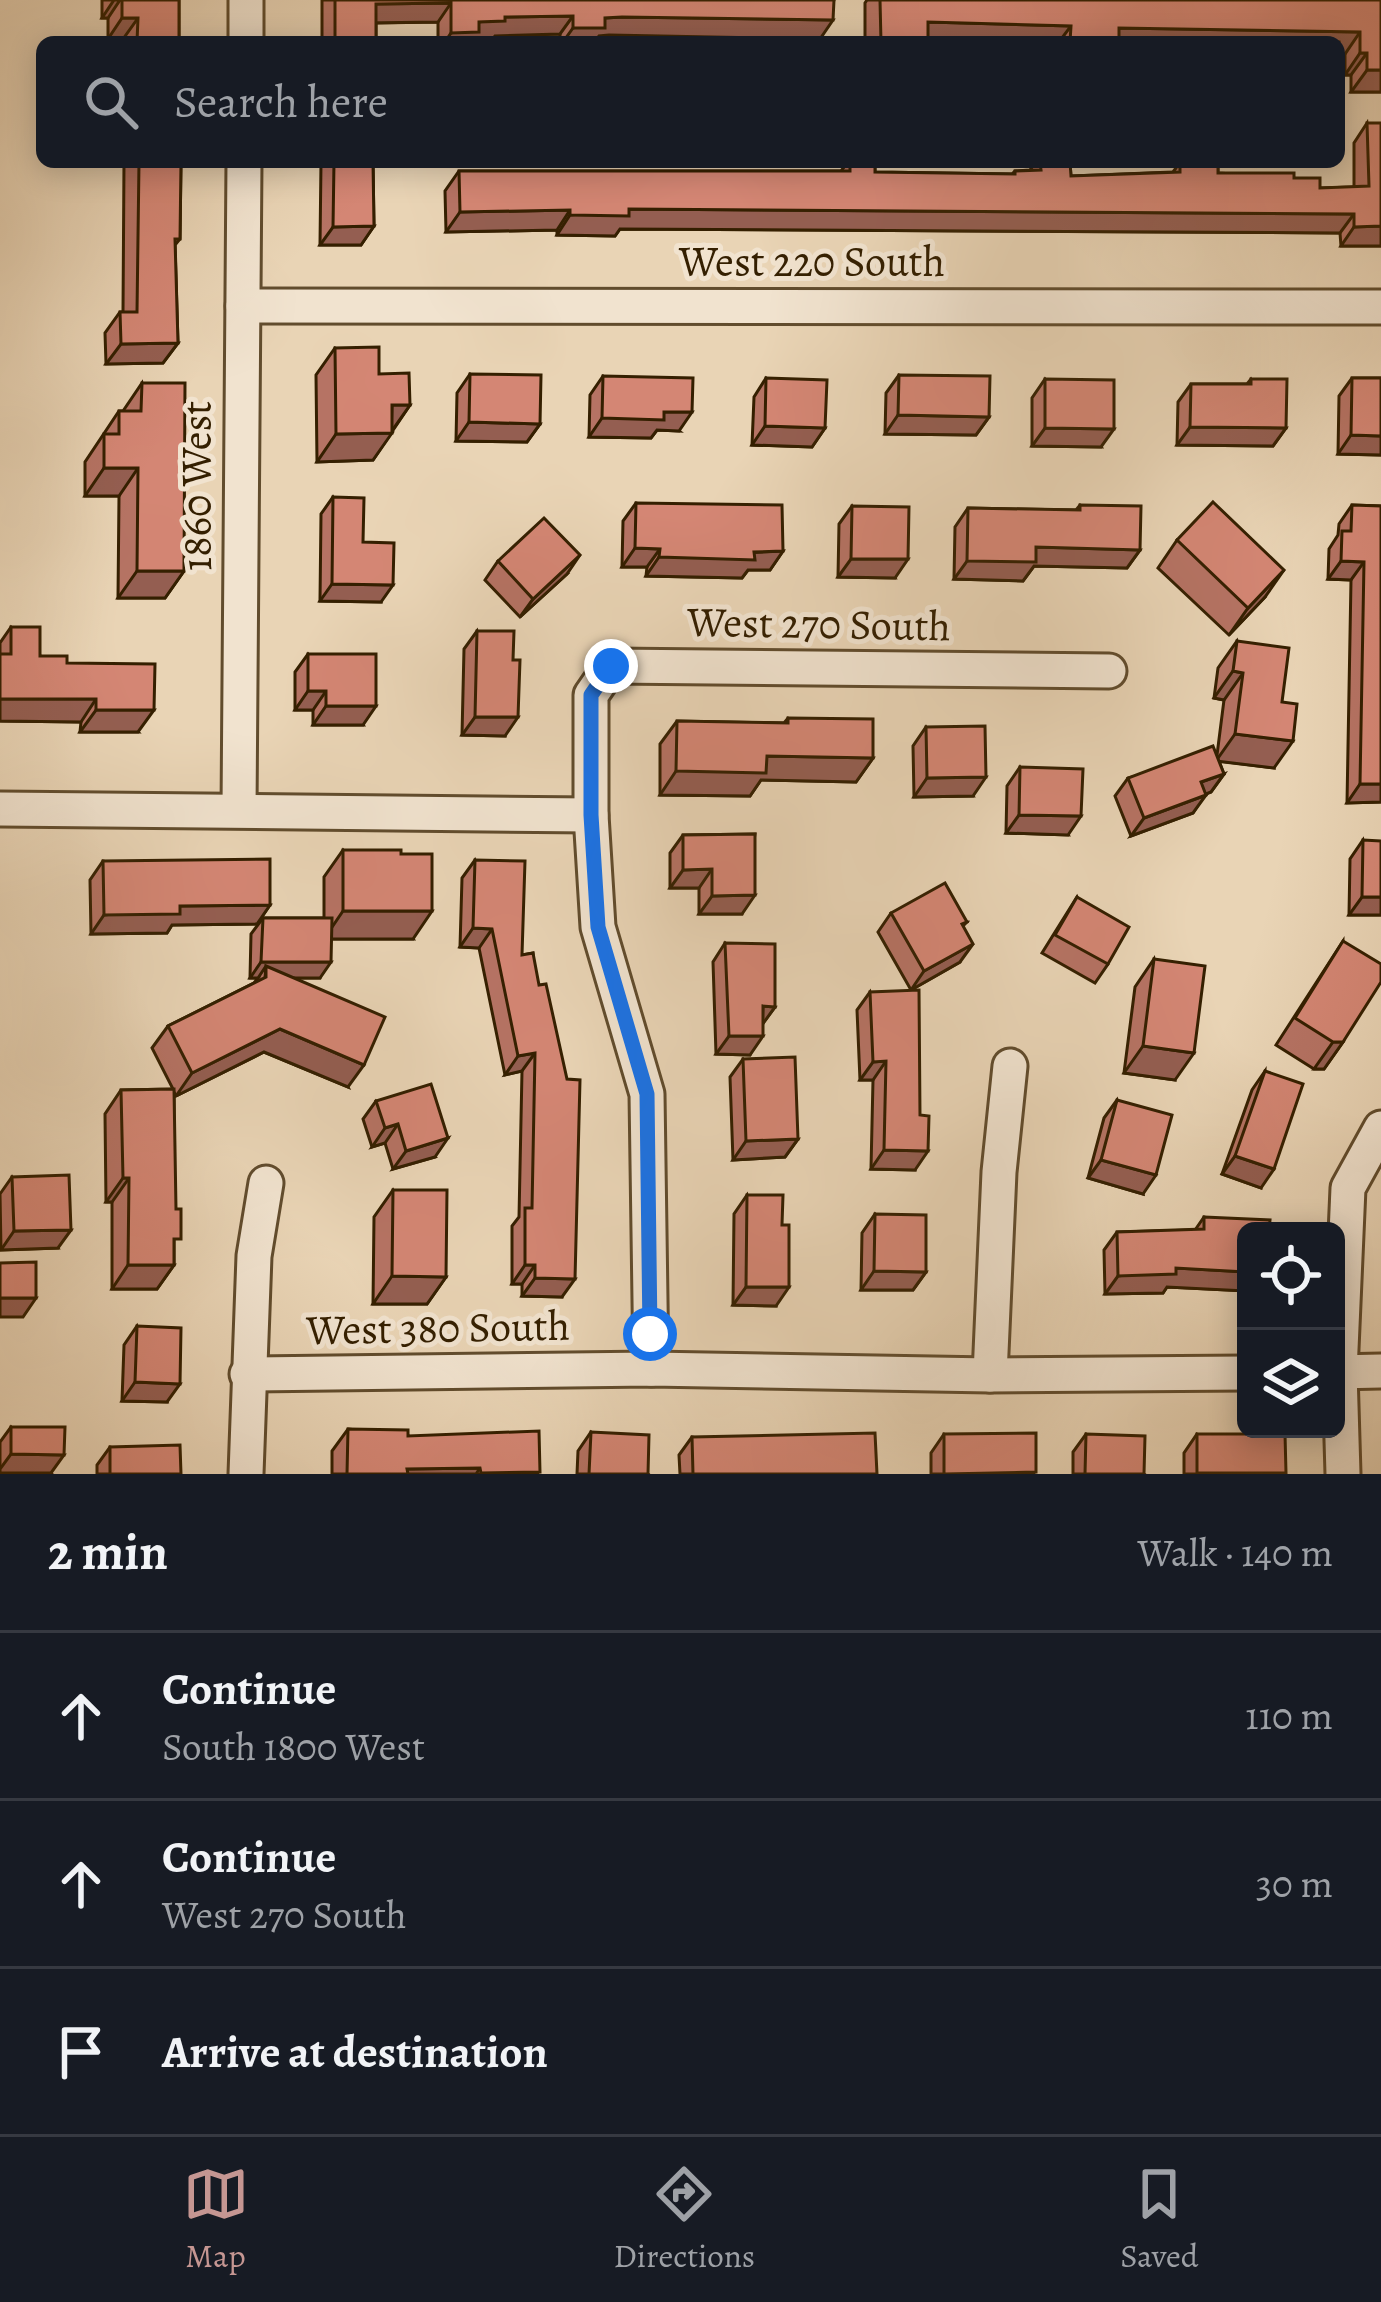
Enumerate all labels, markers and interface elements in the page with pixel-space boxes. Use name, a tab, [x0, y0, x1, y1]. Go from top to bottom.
search box	[36, 36, 1345, 168]
icon: search	[78, 69, 144, 135]
text: Search here	[174, 71, 388, 133]
street label: West 220 South	[678, 233, 945, 290]
street label: 1860 West	[168, 401, 225, 571]
street label: West 270 South	[686, 593, 951, 654]
route end	[584, 639, 638, 693]
map controls	[1237, 1222, 1345, 1438]
button: locate	[1237, 1222, 1345, 1330]
street label: West 380 South	[305, 1297, 570, 1358]
route start	[623, 1307, 677, 1361]
button: layers	[1237, 1330, 1345, 1438]
text: 2 min	[48, 1517, 168, 1587]
text: Walk · 140 m	[1138, 1526, 1333, 1579]
text: Continue	[162, 1658, 336, 1720]
icon: ahead	[48, 1683, 114, 1749]
text: 110 m	[1245, 1689, 1333, 1742]
text: South 1800 West	[162, 1720, 425, 1773]
text: Continue	[162, 1826, 336, 1888]
icon: ahead	[48, 1851, 114, 1917]
text: 30 m	[1256, 1857, 1333, 1910]
text: West 270 South	[162, 1888, 407, 1941]
icon: arrive	[48, 2019, 114, 2085]
text: Arrive at destination	[162, 2021, 548, 2083]
tab: Map	[183, 2161, 249, 2278]
tab: Directions	[614, 2161, 755, 2278]
tab: Saved	[1120, 2161, 1198, 2278]

